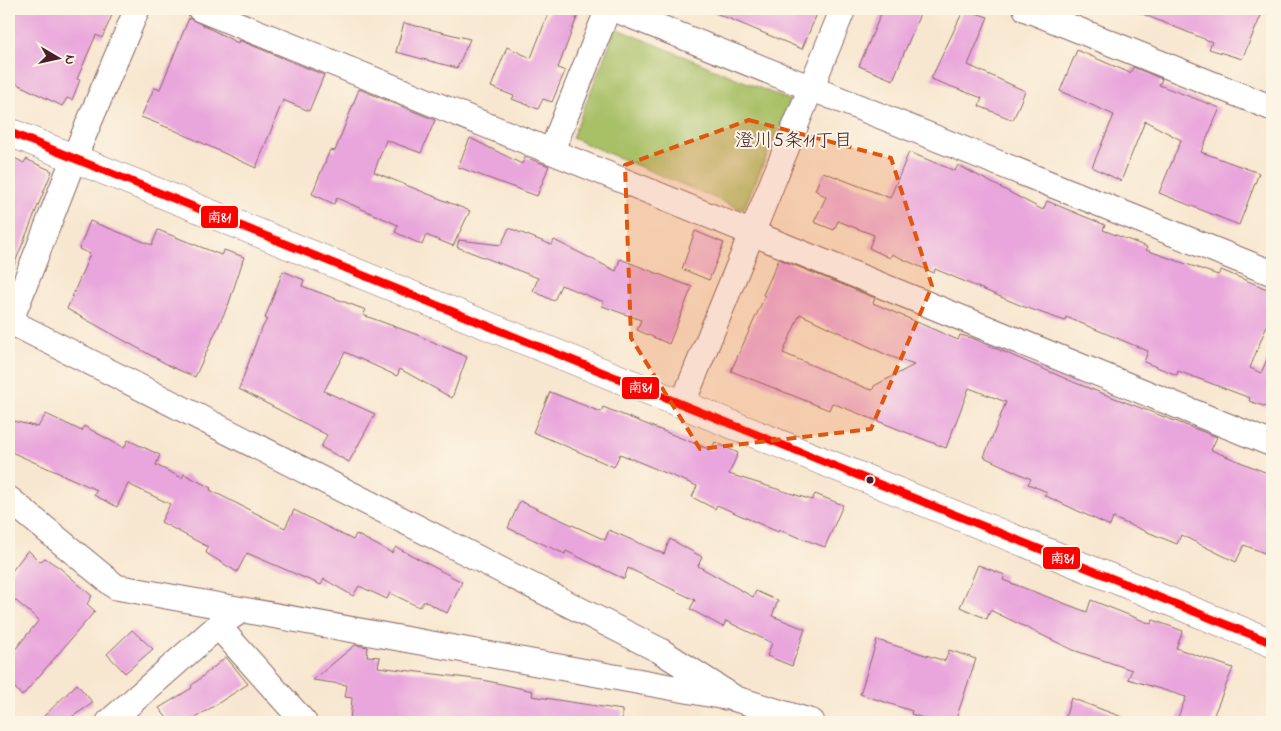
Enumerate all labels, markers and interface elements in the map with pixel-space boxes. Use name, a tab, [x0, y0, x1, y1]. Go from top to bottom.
north arrow	[32, 32, 82, 82]
text: N	[58, 53, 80, 66]
district label: 澄川5条11丁目	[735, 128, 853, 155]
line badge: 南81	[200, 205, 239, 229]
text: 南81	[207, 208, 231, 229]
line badge: 南81	[621, 376, 660, 400]
text: 南81	[628, 378, 652, 399]
unlabelled marker	[865, 475, 875, 485]
line badge: 南81	[1042, 546, 1081, 570]
text: 南81	[1050, 549, 1074, 570]

